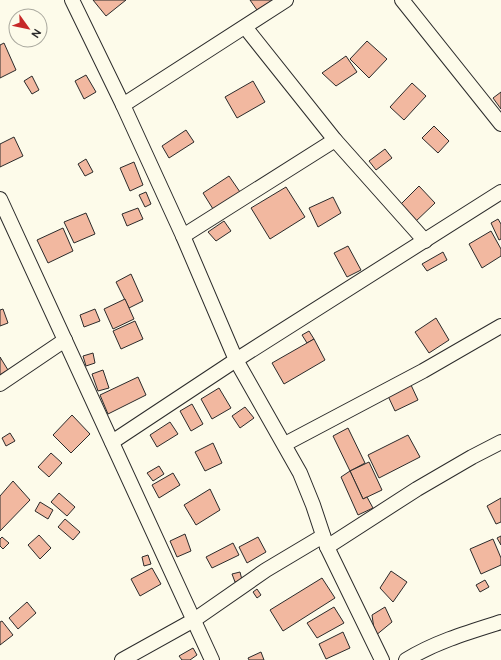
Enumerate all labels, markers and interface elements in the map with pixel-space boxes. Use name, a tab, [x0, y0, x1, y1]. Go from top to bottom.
north arrow	[8, 8, 48, 48]
text: N	[28, 26, 44, 41]

